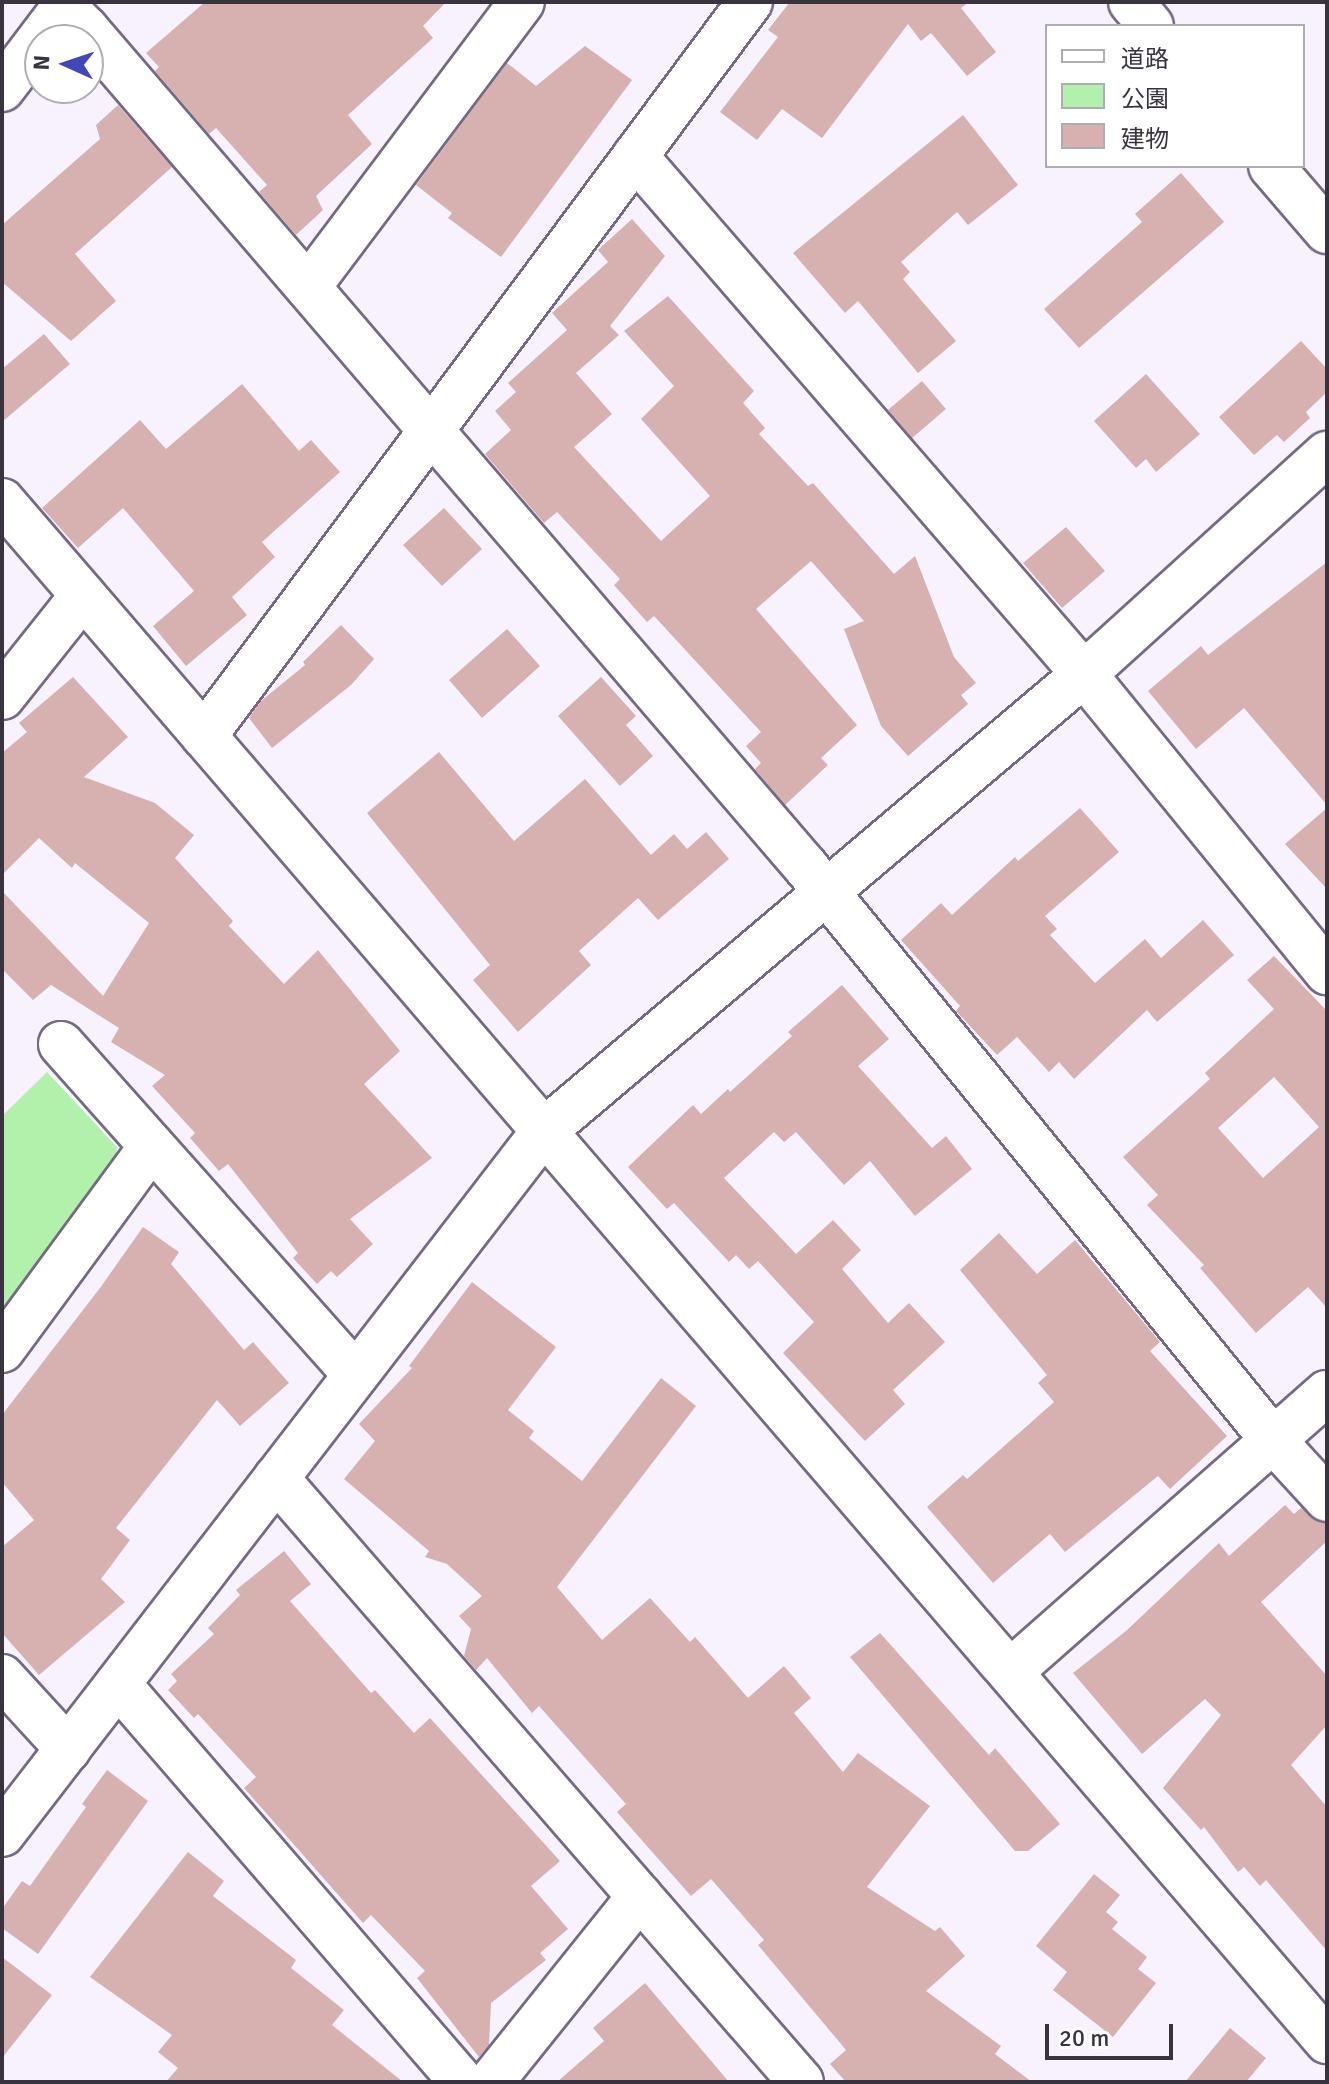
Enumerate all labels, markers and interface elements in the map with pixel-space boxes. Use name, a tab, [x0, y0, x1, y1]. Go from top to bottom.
north arrow	[24, 24, 104, 104]
legend	[1045, 24, 1305, 168]
text: 道路	[1121, 44, 1169, 74]
text: N	[28, 54, 55, 71]
text: 公園	[1121, 84, 1169, 114]
text: 建物	[1121, 124, 1169, 154]
scale bar	[1049, 2008, 1177, 2058]
text: 20 m	[1059, 2023, 1109, 2053]

